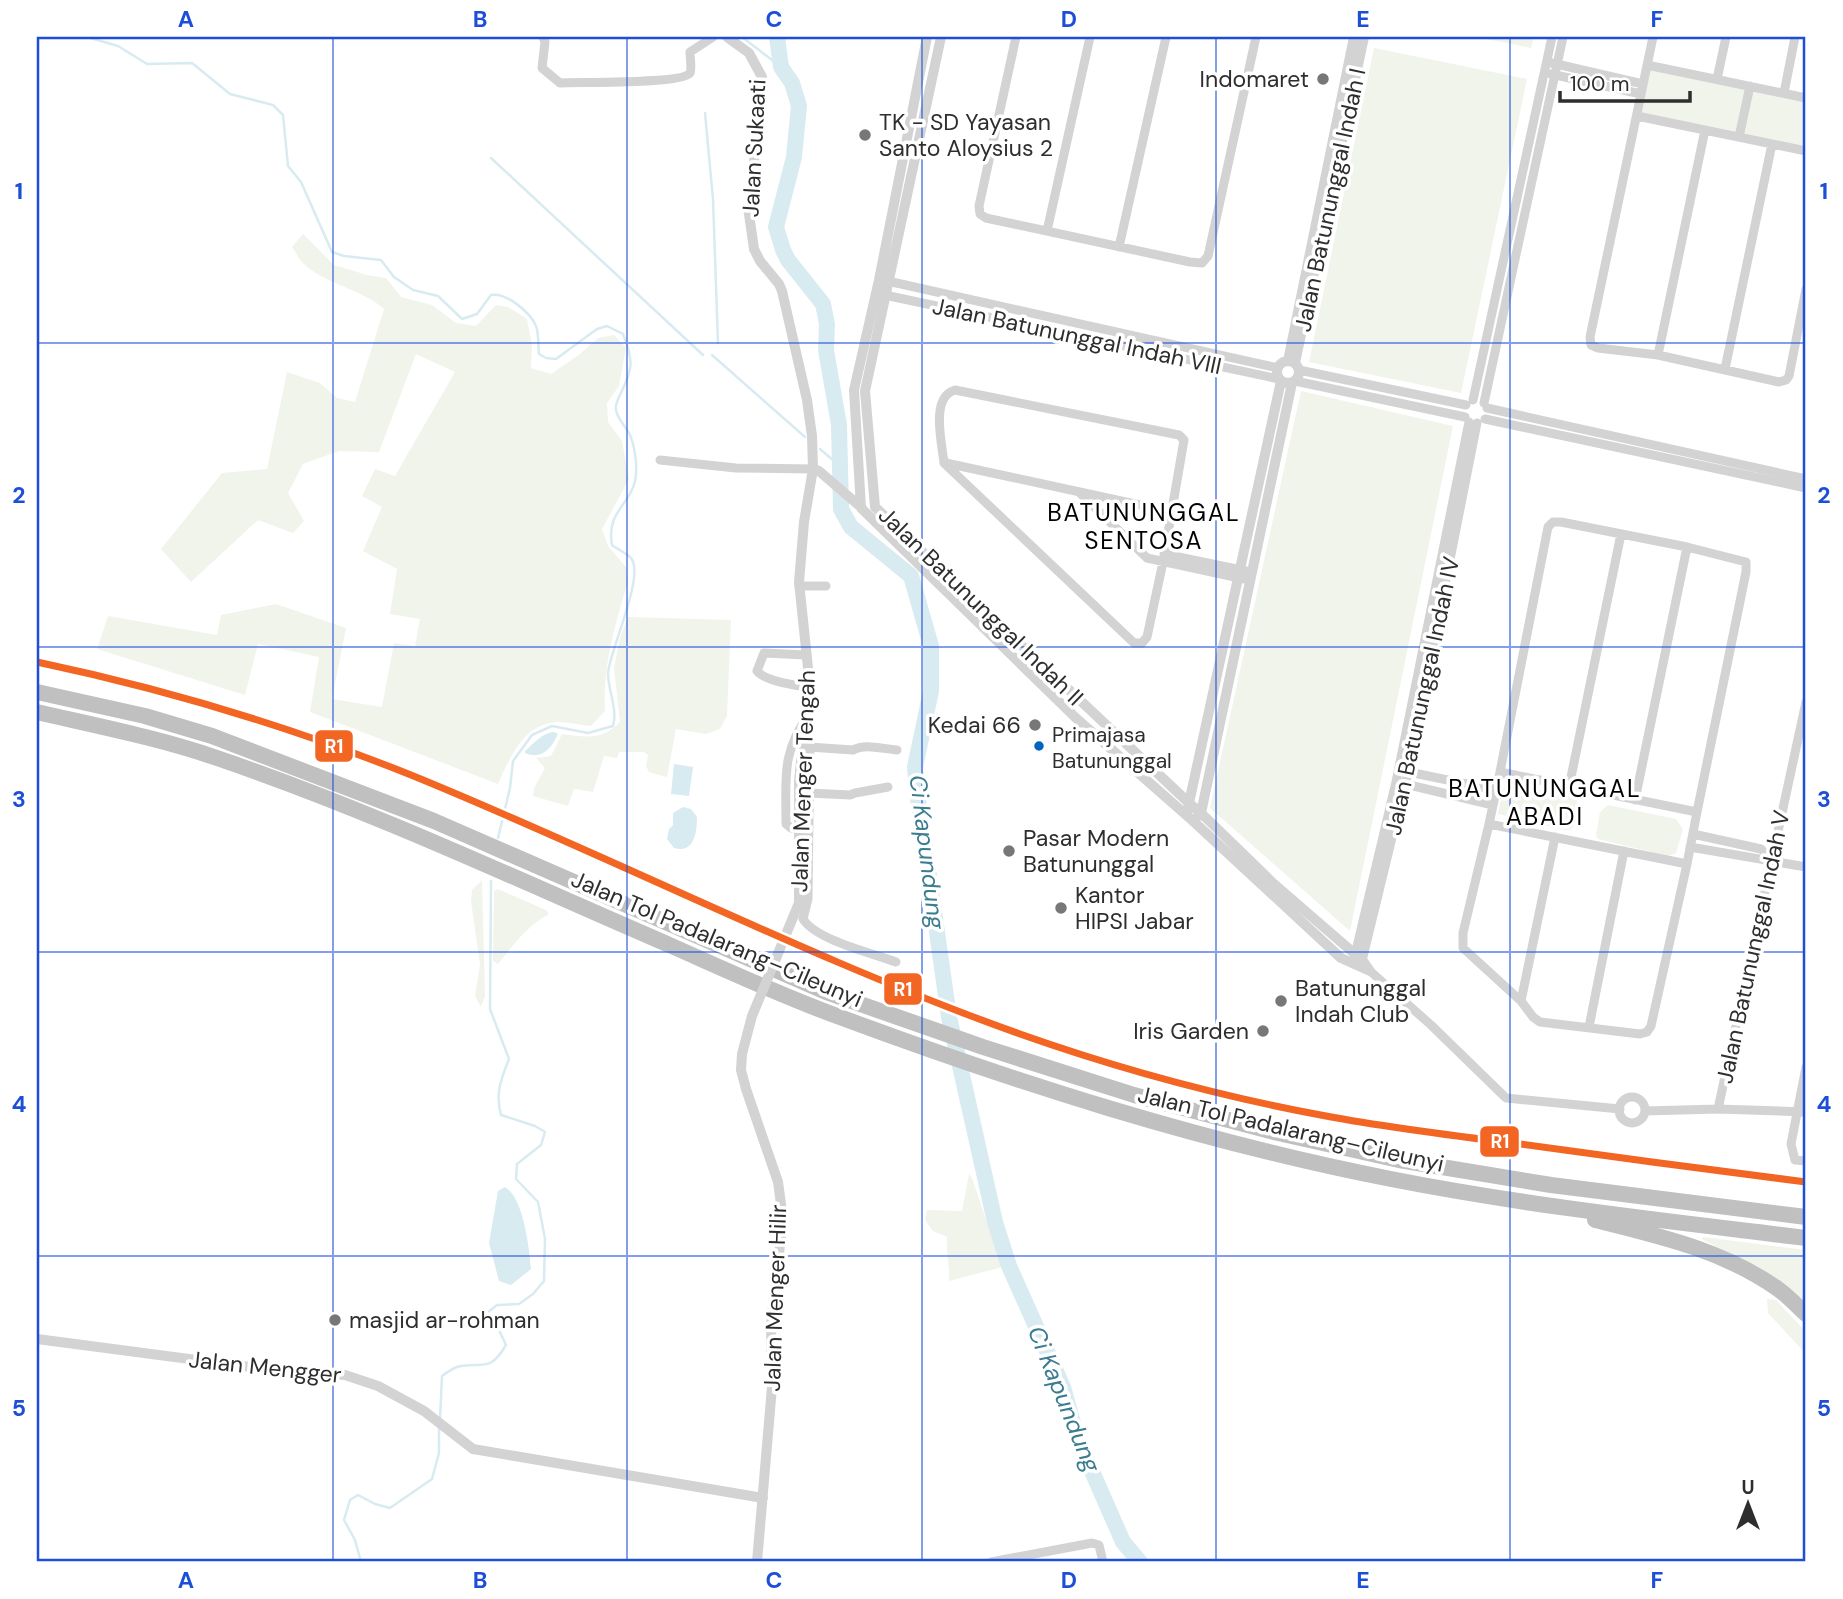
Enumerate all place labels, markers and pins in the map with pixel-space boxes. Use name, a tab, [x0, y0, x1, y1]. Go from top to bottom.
place label: Indomaret	[1200, 64, 1309, 94]
marker: Indomaret	[1315, 71, 1331, 87]
place label: TK - SD Yayasan Santo Aloysius 2	[879, 107, 1053, 163]
marker: TK - SD Yayasan Santo Aloysius 2	[857, 127, 873, 143]
place label: Kedai 66	[928, 710, 1021, 740]
marker: Kedai 66	[1027, 717, 1043, 733]
place label: Primajasa Batununggal	[1052, 721, 1172, 775]
marker: Primajasa Batununggal	[1032, 739, 1046, 753]
place label: Pasar Modern Batununggal	[1023, 823, 1169, 879]
marker: Pasar Modern Batununggal	[1001, 843, 1017, 859]
place label: Kantor HIPSI Jabar	[1075, 880, 1194, 936]
marker: Kantor HIPSI Jabar	[1053, 900, 1069, 916]
place label: Batununggal Indah Club	[1295, 973, 1426, 1029]
marker: Batununggal Indah Club	[1273, 993, 1289, 1009]
place label: Iris Garden	[1133, 1016, 1249, 1046]
marker: Iris Garden	[1255, 1023, 1271, 1039]
place label: masjid ar-rohman	[349, 1305, 540, 1335]
marker: masjid ar-rohman	[327, 1312, 343, 1328]

